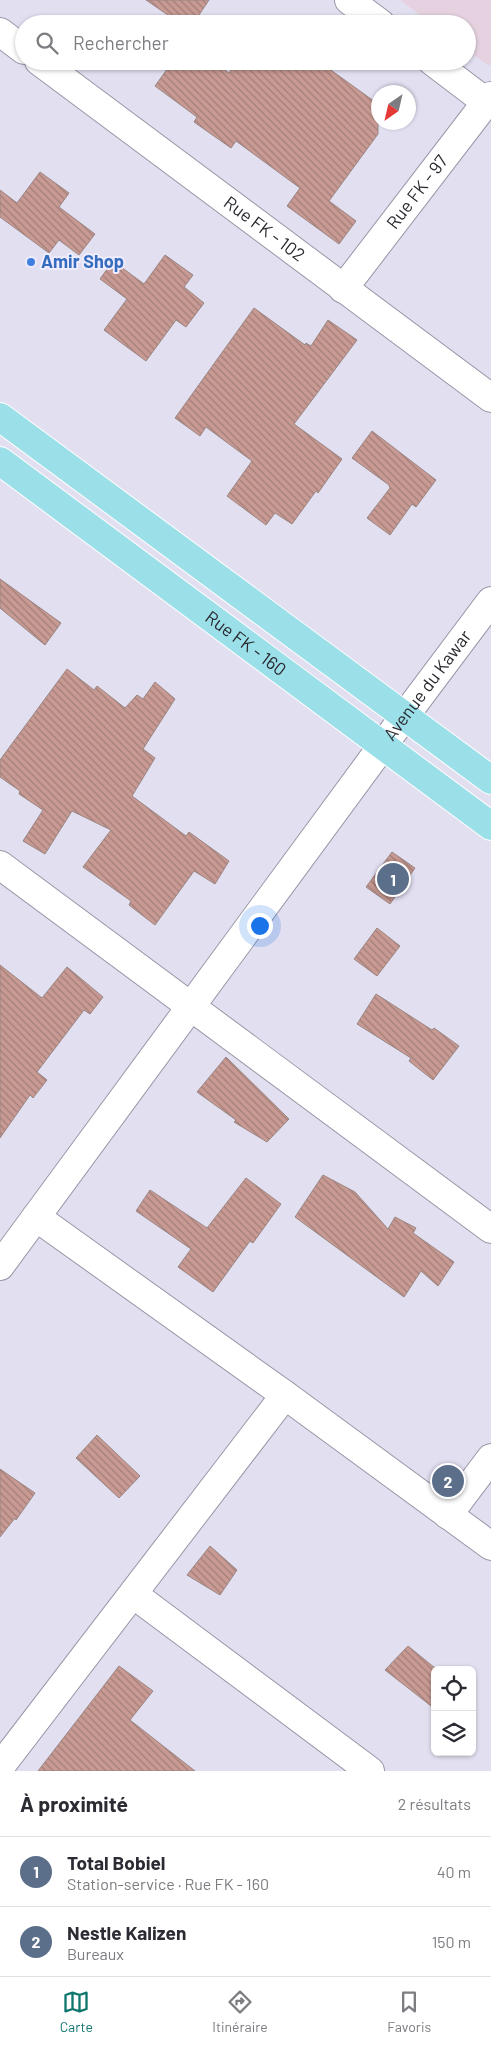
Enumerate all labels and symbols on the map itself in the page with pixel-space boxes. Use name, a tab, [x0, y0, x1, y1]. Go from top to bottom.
north arrow	[371, 85, 416, 130]
street label: Rue FK - 97	[381, 150, 452, 233]
street label: Rue FK - 102	[220, 191, 310, 266]
place label: Amir Shop	[41, 250, 124, 272]
marker: Amir Shop	[25, 256, 37, 268]
street label: Rue FK - 160	[201, 606, 291, 680]
street label: Avenue du Kawar	[378, 625, 476, 745]
pin: 1	[377, 860, 409, 898]
your location	[247, 913, 273, 939]
pin: 2	[432, 1462, 464, 1500]

